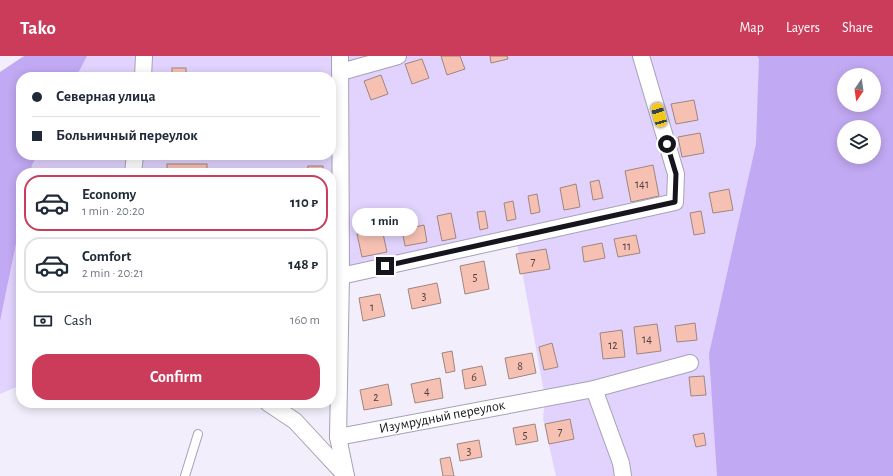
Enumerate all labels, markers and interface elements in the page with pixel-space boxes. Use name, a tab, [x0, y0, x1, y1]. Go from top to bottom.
text: Tako	[20, 19, 56, 38]
text: Map	[739, 21, 764, 35]
text: Layers	[786, 21, 820, 35]
text: Share	[842, 21, 873, 35]
north arrow	[837, 68, 881, 112]
map controls	[837, 68, 881, 164]
text: Северная улица	[56, 89, 156, 104]
car	[650, 102, 668, 128]
button: layers	[837, 120, 881, 164]
text: Больничный переулок	[56, 128, 198, 143]
route start	[658, 135, 676, 153]
house number: 141	[635, 178, 649, 190]
icon: car	[34, 185, 70, 221]
text: Economy	[82, 187, 136, 202]
text: 110 ₽	[290, 195, 318, 210]
text: 1 min · 20:20	[82, 205, 145, 218]
callout: 1 min	[352, 208, 418, 236]
text: 1 min	[371, 215, 399, 228]
house number: 11	[623, 240, 631, 252]
icon: car	[34, 247, 70, 283]
text: Comfort	[82, 249, 131, 264]
house number: 7	[530, 255, 536, 267]
text: 148 ₽	[288, 257, 318, 272]
route end	[376, 257, 394, 275]
text: 2 min · 20:21	[82, 267, 144, 280]
house number: 5	[472, 271, 478, 283]
house number: 3	[422, 290, 427, 302]
house number: 1	[370, 301, 374, 313]
icon: cash	[32, 310, 54, 332]
text: Cash	[64, 313, 92, 328]
text: 160 m	[290, 314, 320, 327]
house number: 14	[642, 333, 652, 345]
house number: 12	[608, 339, 618, 351]
button: Confirm	[32, 354, 320, 400]
house number: 8	[517, 360, 523, 372]
house number: 6	[471, 371, 477, 383]
house number: 4	[424, 385, 430, 397]
house number: 2	[373, 391, 379, 403]
street label: Изумрудный переулок	[378, 398, 507, 436]
house number: 7	[557, 425, 563, 437]
house number: 5	[522, 429, 528, 441]
house number: 3	[467, 445, 472, 457]

